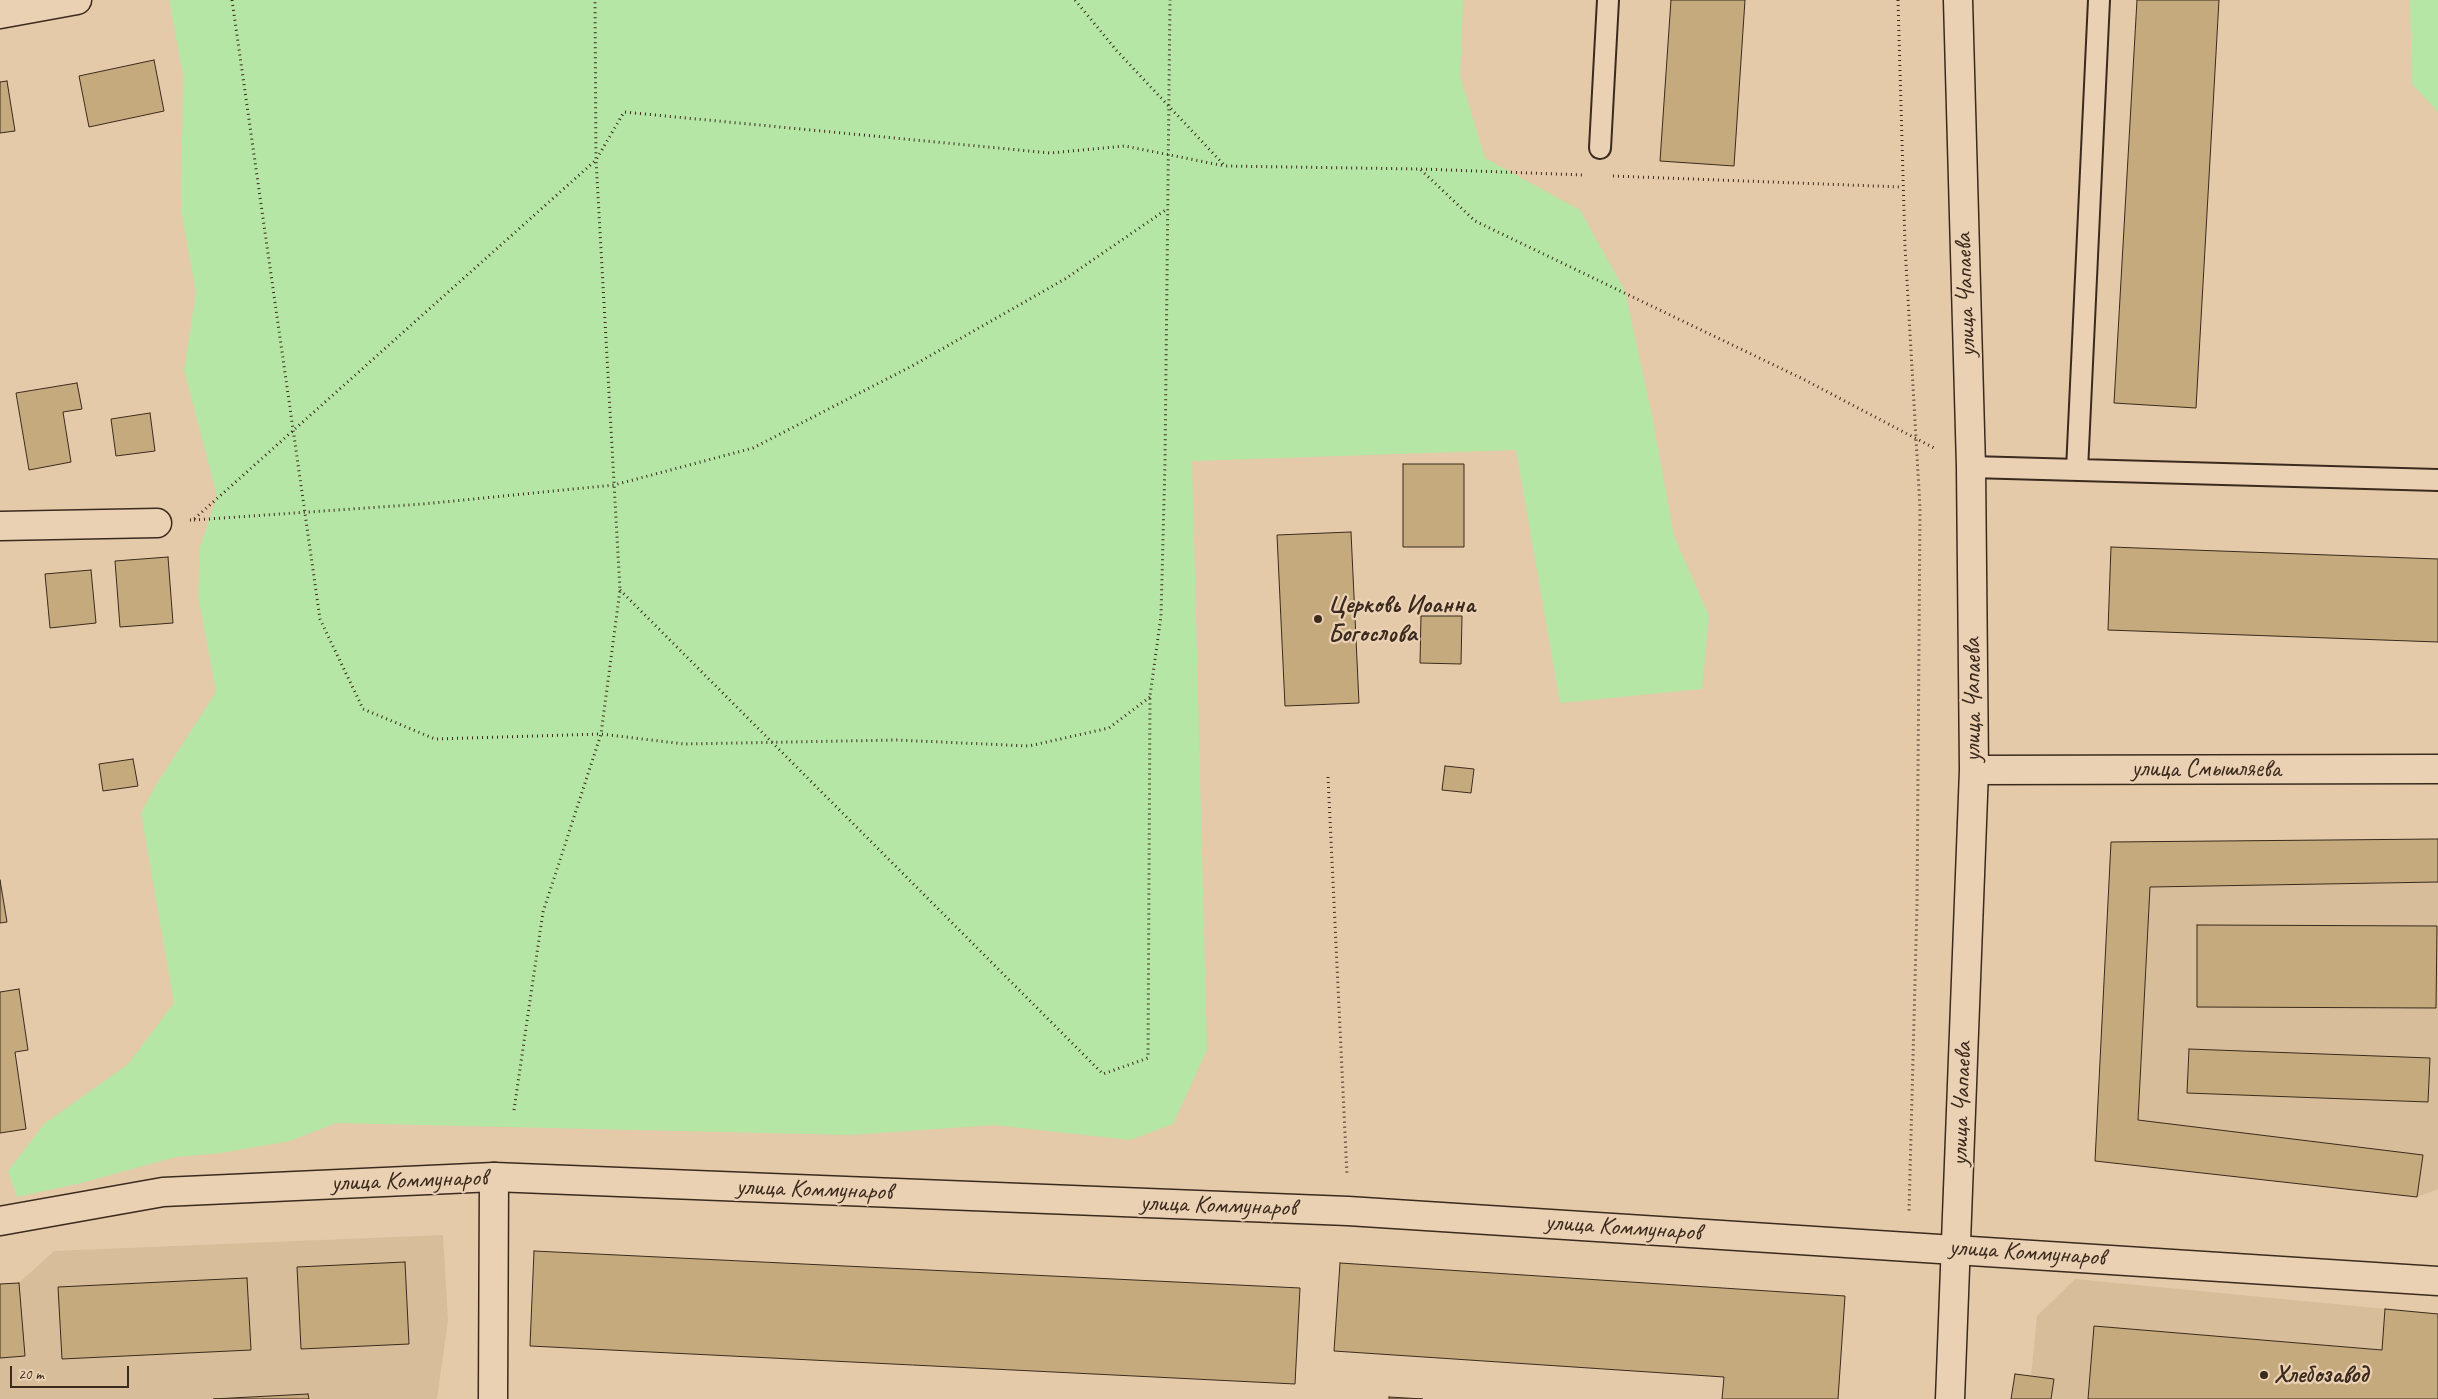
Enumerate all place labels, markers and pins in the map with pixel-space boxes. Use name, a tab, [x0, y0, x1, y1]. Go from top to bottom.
place label: Церковь Иоанна Богослова	[1328, 590, 1475, 649]
marker: Церковь Иоанна Богослова	[1312, 613, 1324, 625]
place label: Хлебозавод	[2274, 1360, 2368, 1390]
marker: Хлебозавод	[2258, 1369, 2270, 1381]

